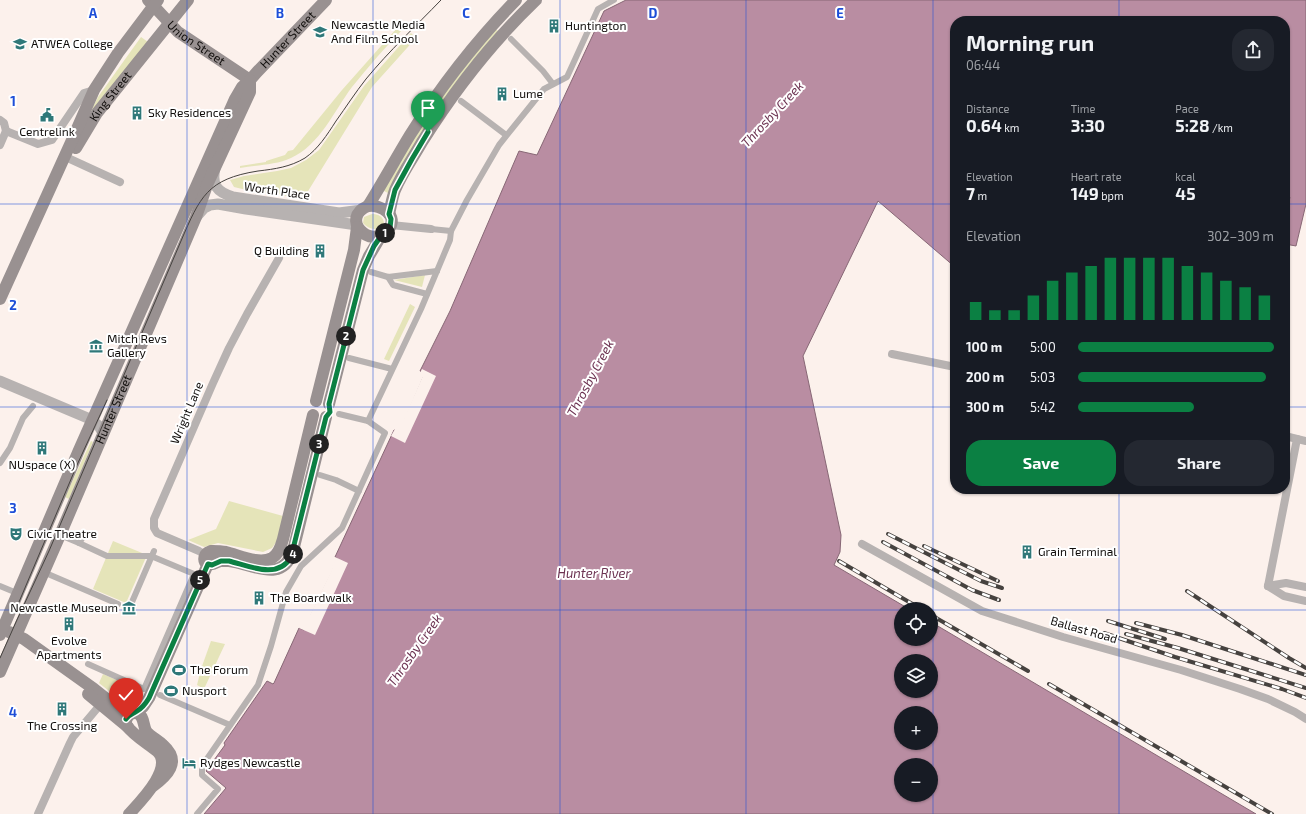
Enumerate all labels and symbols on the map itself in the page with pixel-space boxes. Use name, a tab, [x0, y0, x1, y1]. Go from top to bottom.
text: A	[89, 5, 98, 21]
text: B	[276, 5, 284, 21]
text: C	[462, 5, 470, 21]
text: D	[649, 5, 658, 21]
text: E	[836, 5, 844, 21]
street label: Hunter Street	[257, 7, 318, 71]
street label: Union Street	[165, 17, 229, 68]
place label: Newcastle Media And Film School	[331, 17, 425, 45]
building icon: Huntington	[546, 18, 562, 34]
place label: Huntington	[565, 18, 626, 32]
school or university icon: Newcastle Media And Film School	[312, 24, 328, 40]
school or university icon: ATWEA College	[12, 36, 28, 52]
place label: ATWEA College	[31, 36, 113, 50]
street label: King Street	[86, 68, 134, 124]
water label: Throsby Creek	[737, 78, 807, 150]
building icon: Lume	[494, 86, 510, 102]
place label: Lume	[513, 86, 543, 100]
pin	[411, 91, 445, 132]
text: 1	[10, 93, 16, 109]
building icon: Sky Residences	[129, 105, 145, 121]
place label: Sky Residences	[148, 105, 231, 119]
public building icon: Centrelink	[39, 107, 55, 123]
place label: Centrelink	[19, 124, 75, 138]
street label: Worth Place	[243, 178, 311, 202]
pin: 1	[375, 223, 395, 243]
place label: Q Building	[254, 243, 309, 258]
building icon: Q Building	[312, 243, 328, 259]
text: 2	[9, 297, 17, 313]
pin: 2	[336, 326, 356, 346]
place label: Mitch Revs Gallery	[107, 331, 167, 359]
water label: Throsby Creek	[563, 337, 617, 419]
museum icon: Mitch Revs Gallery	[88, 338, 104, 354]
street label: Hunter Street	[92, 372, 134, 446]
street label: Wright Lane	[167, 379, 205, 446]
pin: 3	[309, 434, 329, 454]
building icon: NUspace (X)	[34, 440, 50, 456]
place label: NUspace (X)	[9, 457, 75, 471]
text: 3	[9, 500, 17, 516]
theatre icon: Civic Theatre	[8, 526, 24, 542]
place label: Civic Theatre	[27, 526, 97, 540]
pin: 4	[283, 544, 303, 564]
building icon: Grain Terminal	[1019, 544, 1035, 560]
place label: Grain Terminal	[1038, 544, 1117, 558]
water label: Hunter River	[557, 565, 632, 581]
pin: 5	[190, 570, 210, 590]
building icon: The Boardwalk	[251, 590, 267, 606]
place label: The Boardwalk	[270, 590, 352, 604]
place label: Newcastle Museum	[10, 600, 118, 614]
museum icon: Newcastle Museum	[121, 600, 137, 616]
water label: Throsby Creek	[383, 611, 445, 689]
street label: Ballast Road	[1049, 613, 1119, 645]
building icon: Evolve Apartments	[61, 616, 77, 632]
place label: Evolve Apartments	[37, 633, 102, 661]
sports icon: The Forum	[171, 662, 187, 678]
place label: The Forum	[190, 662, 248, 676]
pin	[109, 678, 143, 719]
sports icon: Nusport	[163, 683, 179, 699]
place label: Nusport	[182, 683, 227, 697]
building icon: The Crossing	[54, 701, 70, 717]
text: 4	[9, 704, 17, 720]
place label: The Crossing	[27, 718, 97, 732]
hotel icon: Rydges Newcastle	[181, 755, 197, 771]
place label: Rydges Newcastle	[200, 755, 300, 769]

